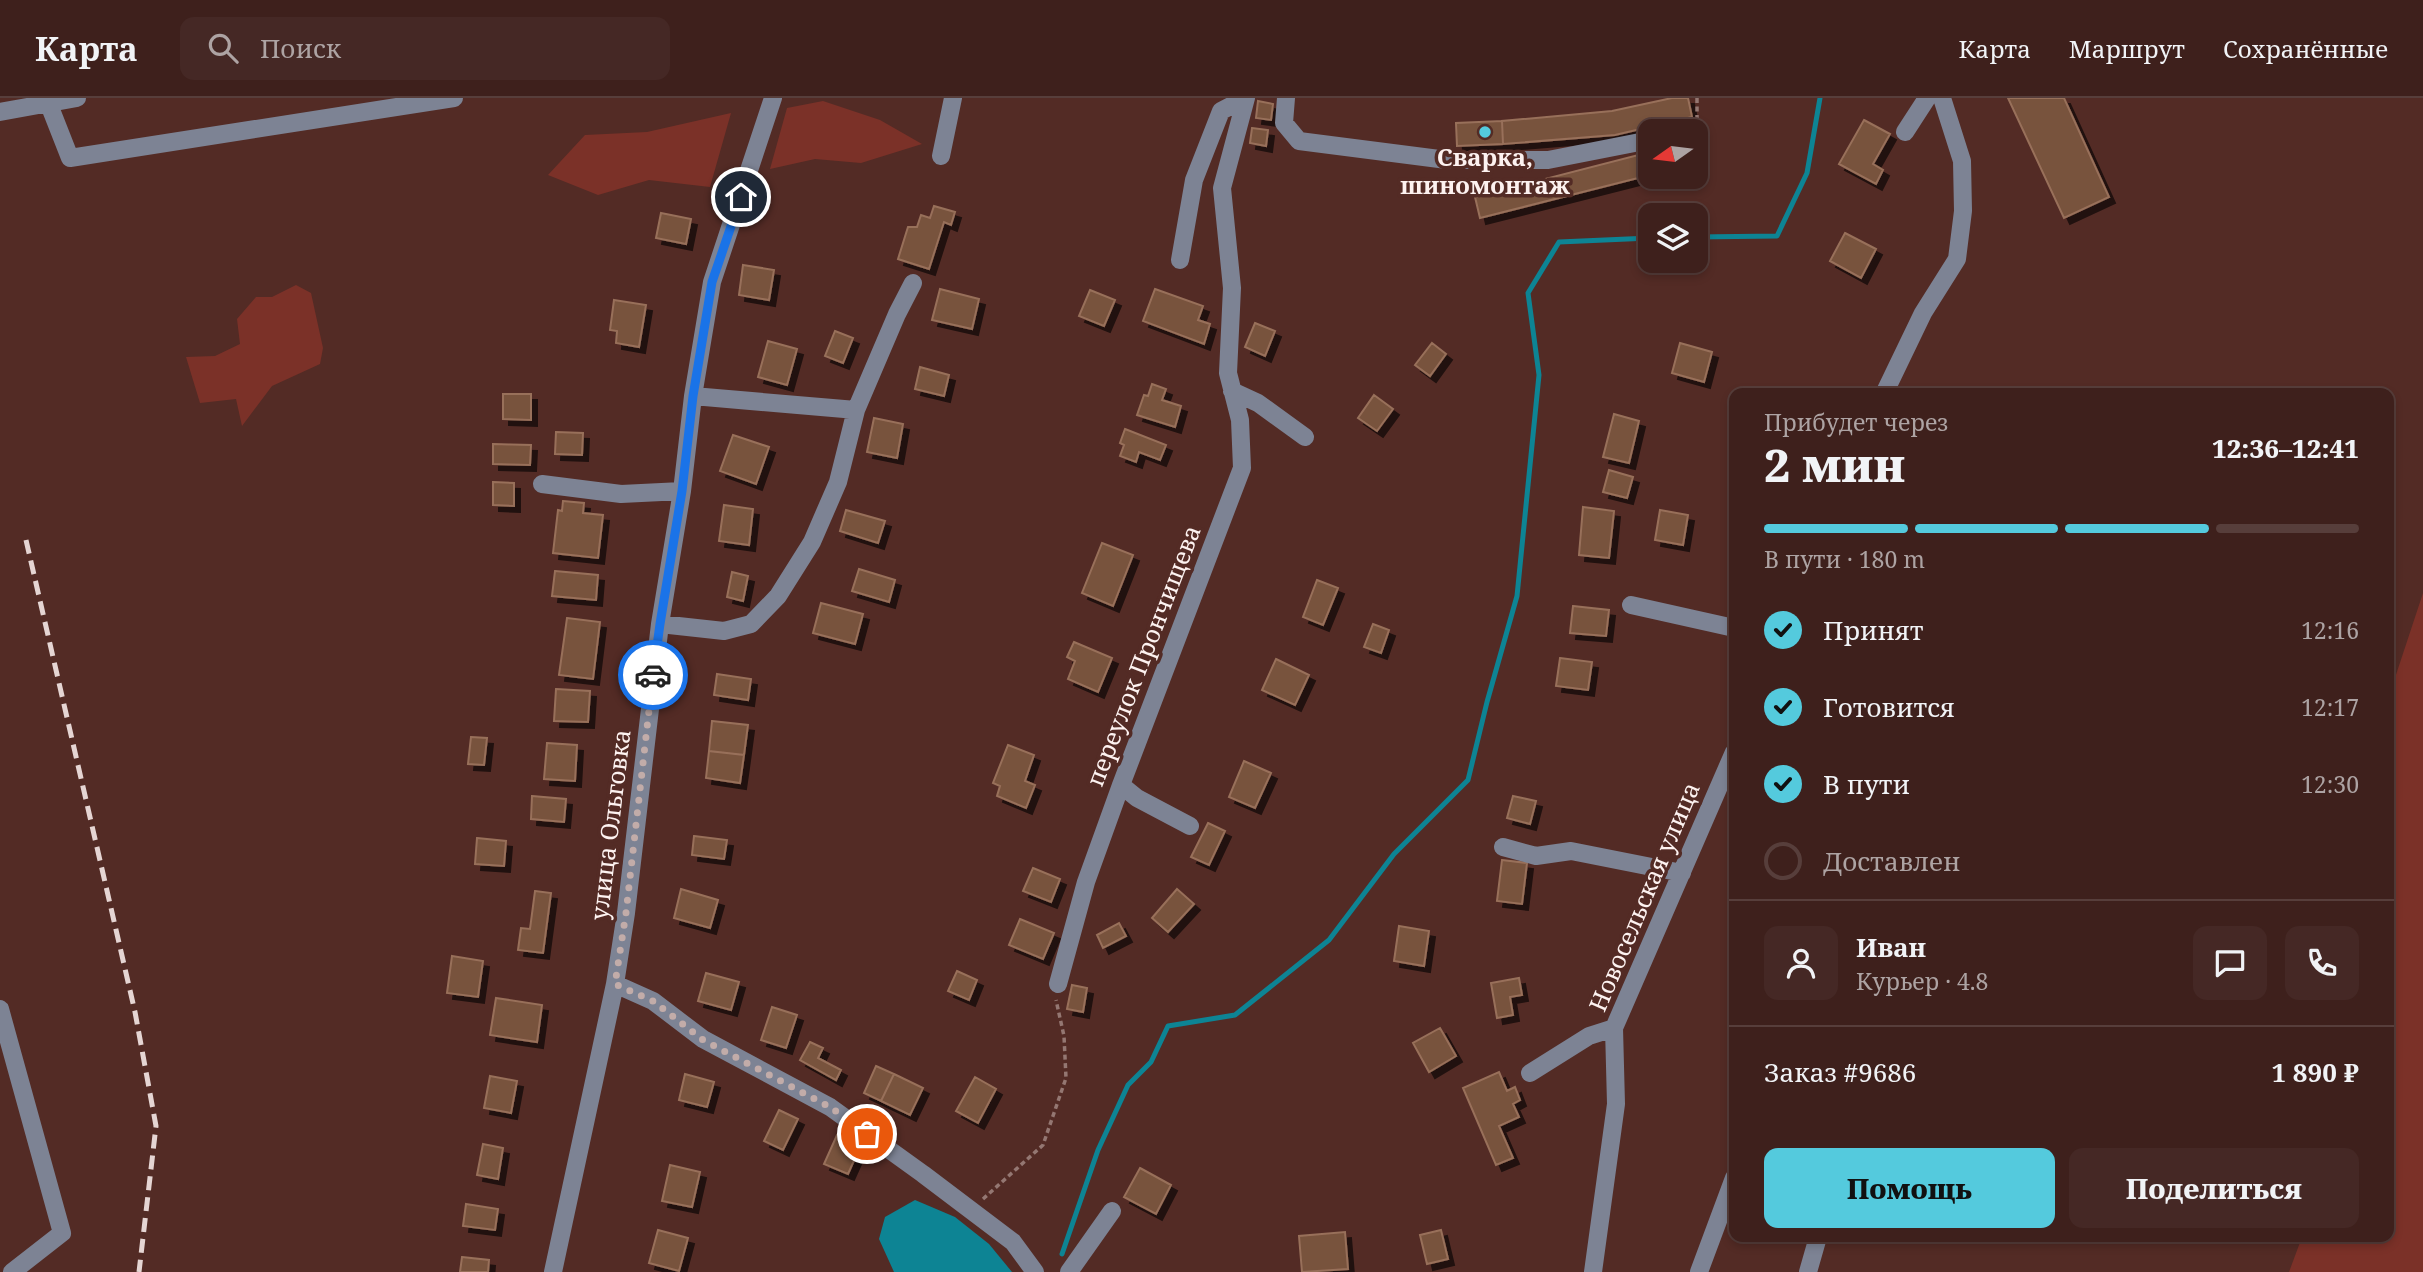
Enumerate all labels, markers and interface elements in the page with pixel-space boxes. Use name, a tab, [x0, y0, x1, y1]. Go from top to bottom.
search box	[180, 17, 670, 80]
text: Карта	[35, 26, 138, 71]
icon: search	[204, 29, 242, 67]
text: Поиск	[260, 30, 341, 66]
text: Карта	[1959, 32, 2031, 65]
text: Маршрут	[2069, 32, 2185, 65]
text: Сохранённые	[2223, 32, 2388, 65]
north arrow	[1638, 119, 1708, 189]
map controls	[1638, 119, 1708, 273]
marker: Сварка, шиномонтаж	[1477, 124, 1493, 140]
place label: Сварка, шиномонтаж	[1400, 140, 1571, 201]
pin	[711, 167, 771, 227]
icon: home	[722, 178, 760, 216]
button: layers	[1638, 203, 1708, 273]
text: Прибудет через	[1764, 406, 1948, 438]
text: 12:36–12:41	[2212, 430, 2359, 466]
text: 2 мин	[1764, 433, 1905, 495]
street label: переулок Прончищева	[1077, 520, 1208, 791]
text: В пути · 180 m	[1764, 543, 1925, 575]
icon: check	[1764, 611, 1802, 649]
text: Принят	[1823, 612, 1924, 648]
text: 12:16	[2301, 614, 2359, 646]
courier	[618, 640, 688, 710]
icon: car	[634, 656, 672, 694]
icon: check	[1764, 688, 1802, 726]
text: Готовится	[1823, 689, 1955, 725]
text: 12:17	[2301, 691, 2359, 723]
street label: улица Ольговка	[581, 727, 638, 922]
icon: check	[1764, 765, 1802, 803]
text: В пути	[1823, 766, 1910, 802]
text: 12:30	[2301, 768, 2359, 800]
street label: Новосельская улица	[1580, 777, 1707, 1016]
text: Доставлен	[1823, 843, 1960, 879]
button: person	[1764, 926, 1838, 1000]
button: chat	[2193, 926, 2267, 1000]
button: phone	[2285, 926, 2359, 1000]
text: Иван	[1856, 929, 1926, 965]
text: Курьер · 4.8	[1856, 965, 1988, 997]
text: Заказ #9686	[1764, 1054, 1916, 1090]
text: 1 890 ₽	[2271, 1054, 2359, 1090]
pin	[837, 1104, 897, 1164]
icon: bag	[848, 1115, 886, 1153]
button: Помощь	[1764, 1148, 2055, 1228]
button: Поделиться	[2069, 1148, 2359, 1228]

